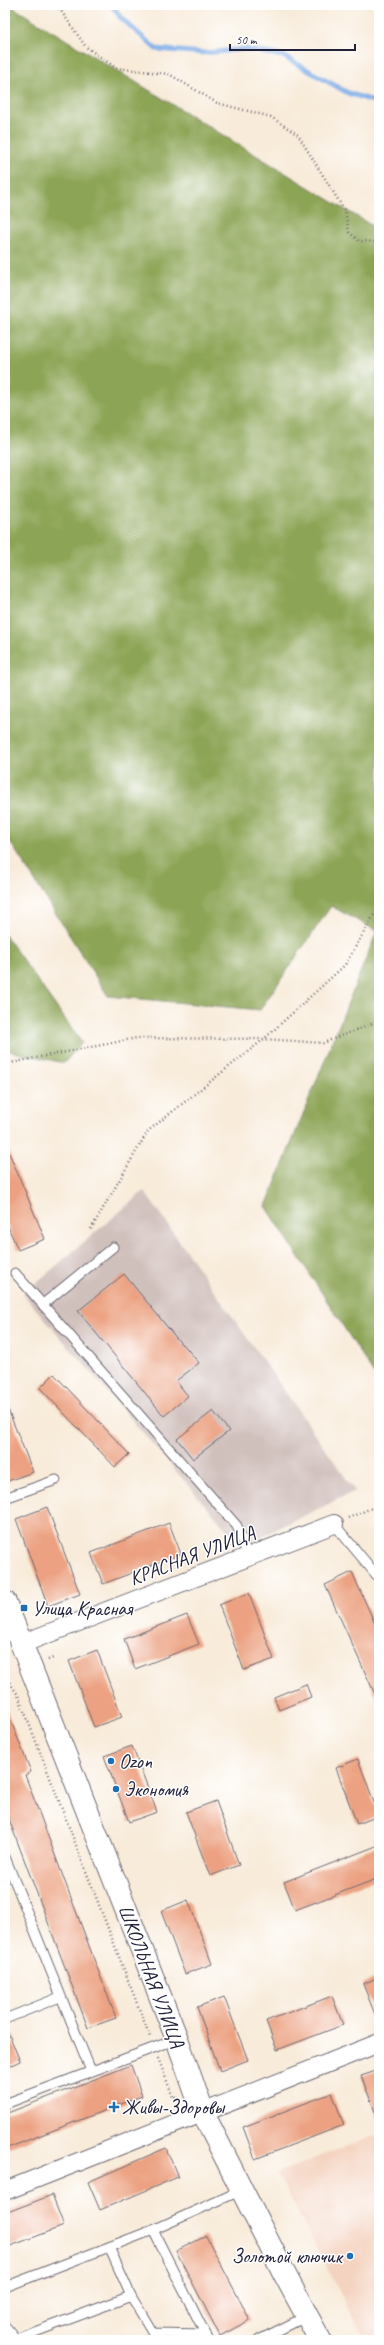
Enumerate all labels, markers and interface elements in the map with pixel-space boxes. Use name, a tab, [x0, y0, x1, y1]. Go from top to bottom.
scale bar	[230, 26, 355, 52]
text: 50 m	[236, 32, 258, 48]
street label: КРАСНАЯ УЛИЦА	[126, 1520, 259, 1591]
place label: Улица Красная	[32, 1596, 134, 1621]
marker: Улица Красная	[19, 1603, 29, 1613]
place label: Ozon	[119, 1749, 153, 1774]
marker: Ozon	[106, 1756, 116, 1766]
place label: Экономия	[124, 1777, 189, 1802]
marker: Экономия	[111, 1784, 121, 1794]
street label: ШКОЛЬНАЯ УЛИЦА	[113, 1901, 191, 2052]
place label: Живы-Здоровы	[122, 2095, 226, 2120]
marker: Живы-Здоровы	[109, 2102, 119, 2112]
place label: Золотой ключик	[231, 2244, 344, 2269]
marker: Золотой ключик	[345, 2251, 355, 2261]

